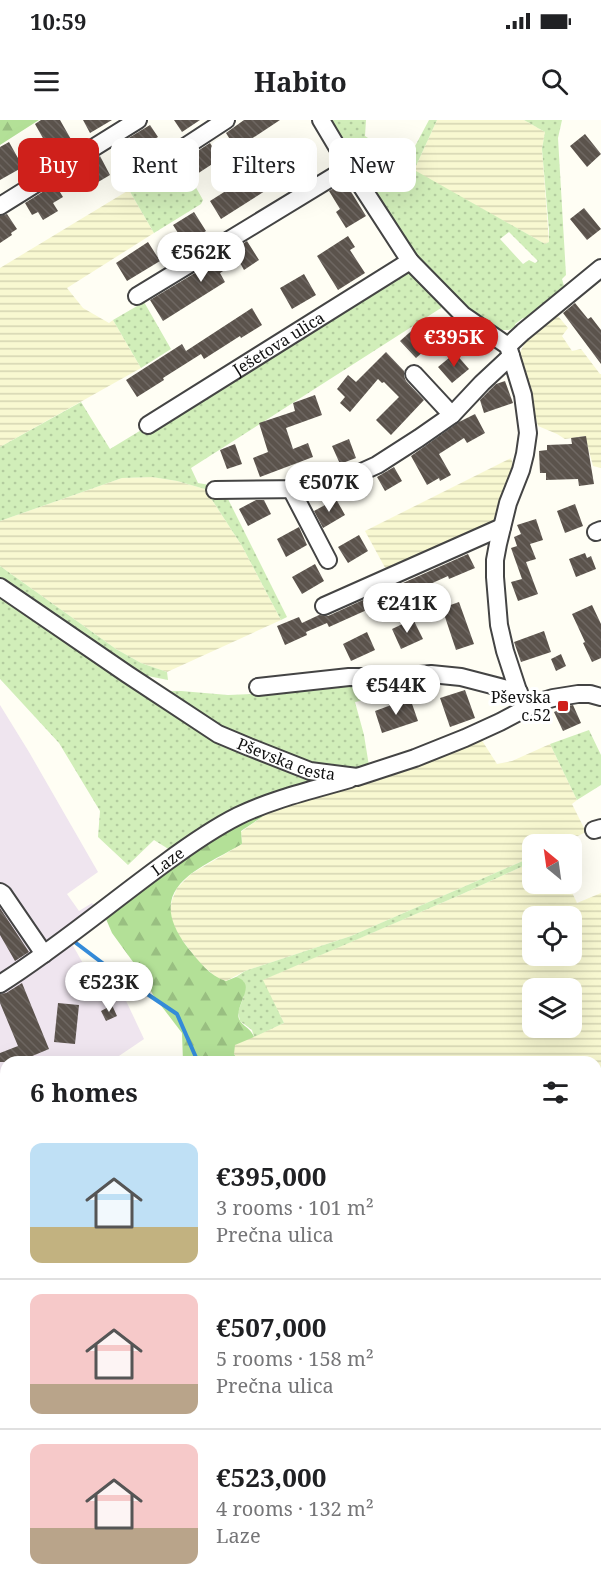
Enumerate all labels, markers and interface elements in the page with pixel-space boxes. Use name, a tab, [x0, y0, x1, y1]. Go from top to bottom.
text: 10:59	[30, 6, 86, 36]
text: Habito	[254, 63, 347, 100]
icon: menu	[30, 65, 63, 98]
icon: search	[538, 65, 571, 98]
chip: Buy	[18, 138, 99, 192]
chip: Rent	[111, 138, 199, 192]
chip: Filters	[211, 138, 317, 192]
chip: New	[329, 138, 416, 192]
pin: €562K	[159, 232, 243, 283]
text: €562K	[171, 238, 231, 265]
street label: Ješetova ulica	[228, 306, 329, 381]
pin: €395K	[412, 317, 496, 368]
text: €395K	[424, 323, 484, 350]
pin: €507K	[287, 462, 371, 513]
text: €507K	[299, 468, 359, 495]
pin: €241K	[365, 583, 449, 634]
text: €241K	[377, 589, 437, 616]
pin: €544K	[354, 665, 438, 716]
text: €544K	[366, 671, 426, 698]
place label: Pševska c.52	[491, 686, 551, 726]
marker: Pševska c.52	[556, 699, 570, 713]
street label: Pševska cesta	[234, 732, 336, 785]
north arrow	[522, 834, 582, 894]
map controls	[522, 834, 582, 1038]
street label: Laze	[147, 842, 188, 880]
button: locate	[522, 906, 582, 966]
pin: €523K	[67, 962, 151, 1013]
text: €523K	[79, 968, 139, 995]
button: layers	[522, 978, 582, 1038]
text: 6 homes	[30, 1074, 138, 1110]
icon: filters	[539, 1076, 572, 1109]
text: €395,000	[216, 1158, 326, 1194]
icon: home	[78, 1167, 150, 1239]
text: 3 rooms · 101 m²	[216, 1194, 374, 1221]
text: Prečna ulica	[216, 1221, 334, 1248]
text: €507,000	[216, 1309, 326, 1345]
icon: home	[78, 1318, 150, 1390]
text: 5 rooms · 158 m²	[216, 1345, 374, 1372]
text: Prečna ulica	[216, 1372, 334, 1399]
text: €523,000	[216, 1459, 326, 1495]
icon: home	[78, 1468, 150, 1540]
text: 4 rooms · 132 m²	[216, 1495, 374, 1522]
text: Laze	[216, 1522, 261, 1549]

